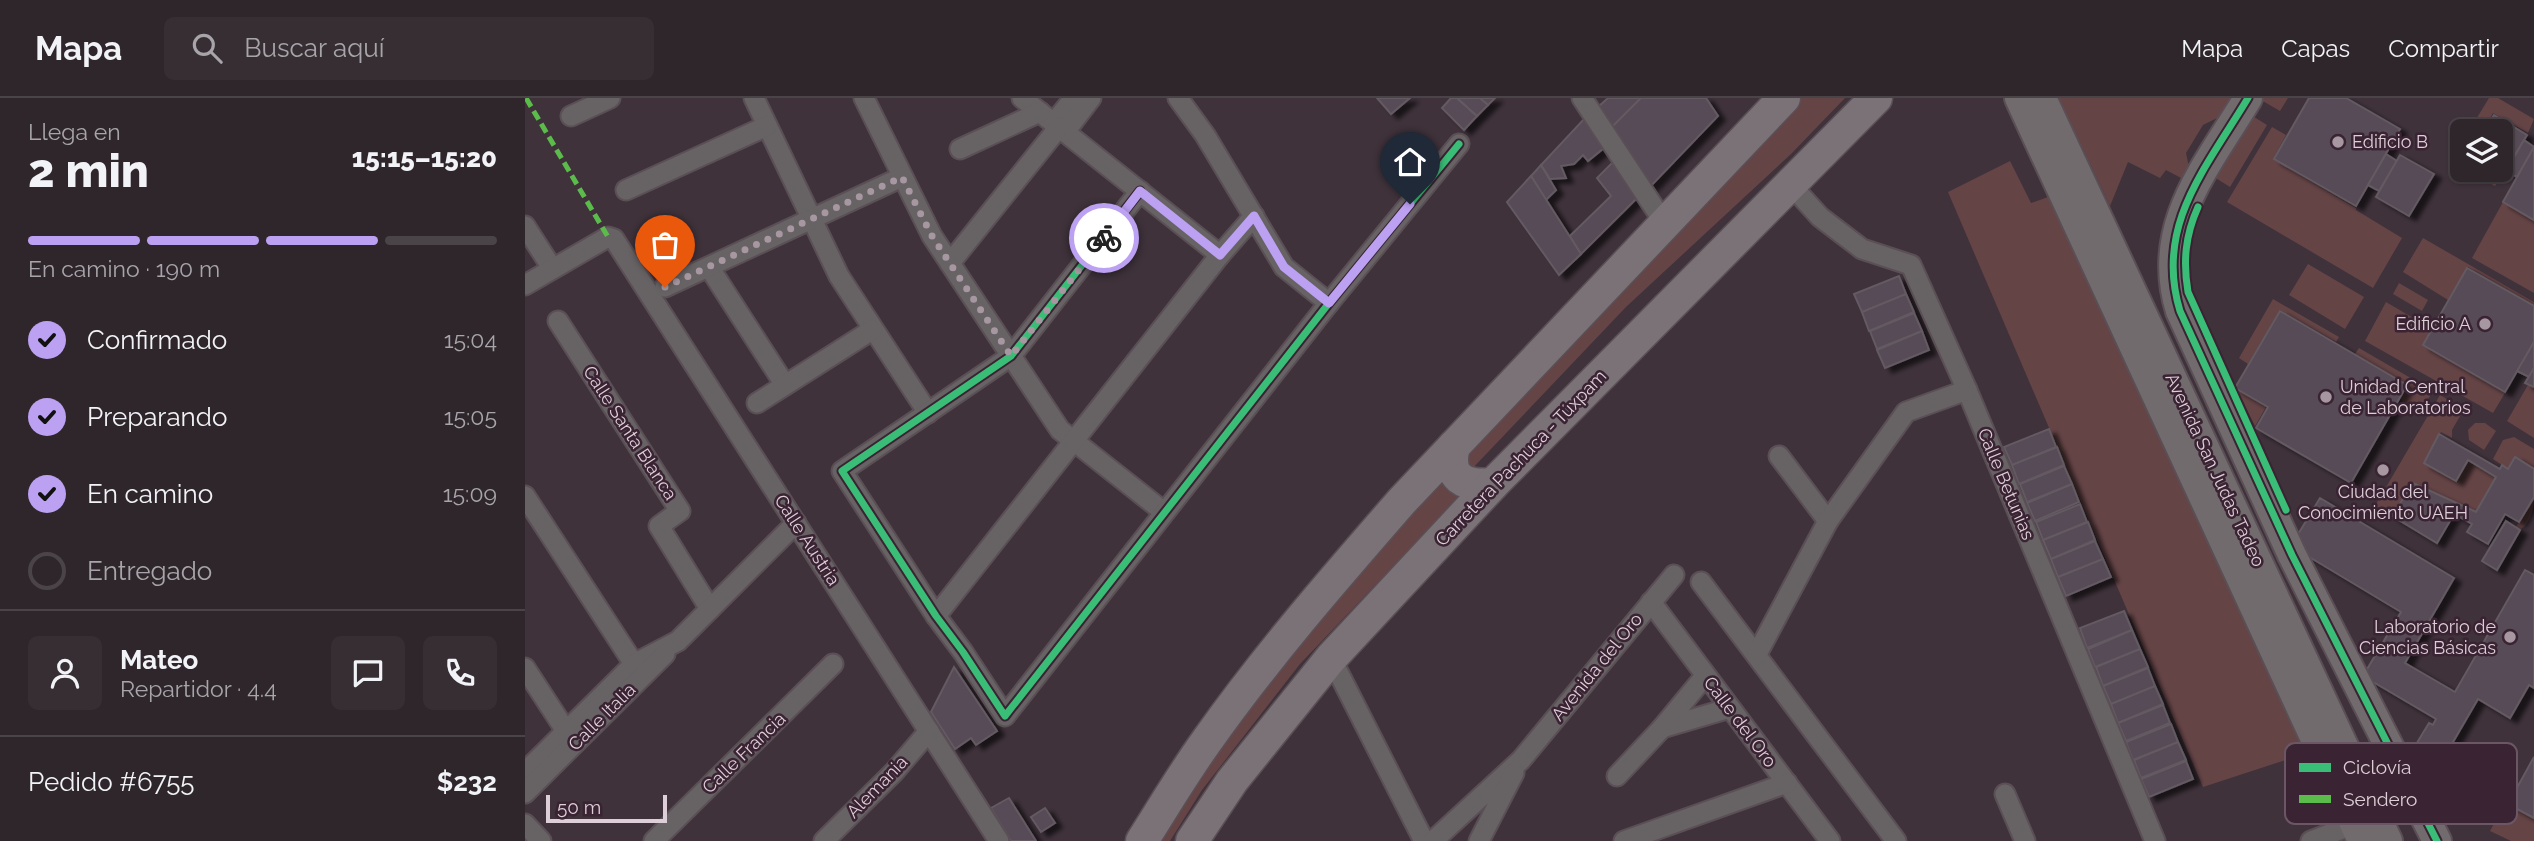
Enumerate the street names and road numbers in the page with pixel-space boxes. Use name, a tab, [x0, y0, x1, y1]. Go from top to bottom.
street label: Calle Santa Blanca	[579, 362, 682, 504]
street label: Carretera Pachuca - Túxpam	[1431, 365, 1610, 550]
street label: Avenida San Judas Tadeo	[2161, 370, 2270, 570]
street label: Calle Betunias	[1974, 425, 2040, 543]
street label: Calle Austria	[770, 490, 845, 589]
street label: Avenida del Oro	[1547, 608, 1647, 725]
street label: Calle del Oro	[1700, 672, 1781, 771]
street label: Calle Italia	[564, 679, 639, 754]
street label: Calle Francia	[698, 708, 790, 797]
street label: Alemania	[842, 751, 911, 822]

